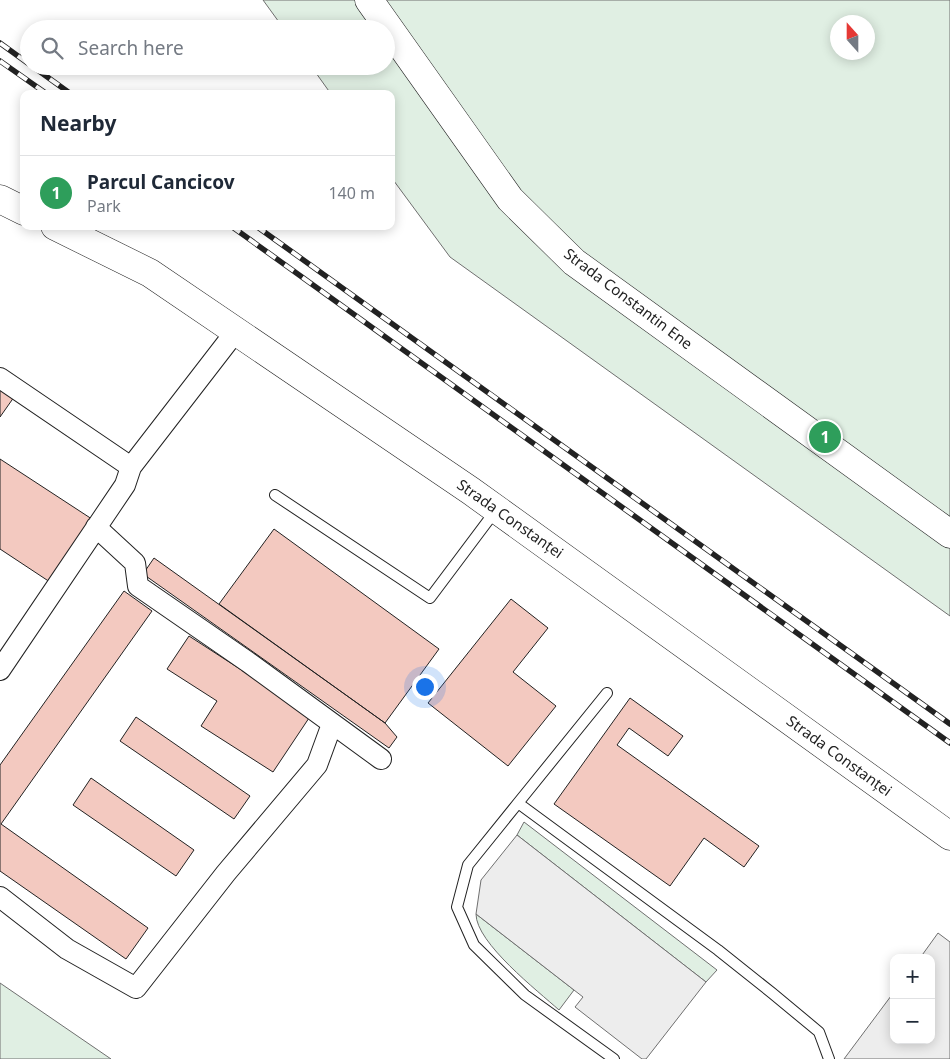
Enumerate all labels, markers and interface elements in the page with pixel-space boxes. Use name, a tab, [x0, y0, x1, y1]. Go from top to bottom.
north arrow	[830, 15, 875, 60]
search box	[20, 20, 395, 75]
icon: search	[38, 34, 66, 62]
text: Search here	[78, 35, 184, 61]
text: Nearby	[40, 109, 116, 137]
text: Parcul Cancicov	[87, 169, 235, 195]
text: 1	[51, 182, 61, 204]
text: 140 m	[328, 182, 375, 204]
text: Park	[87, 195, 121, 217]
street label: Strada Constantin Ene	[560, 243, 697, 353]
pin: 1	[809, 418, 841, 456]
street label: Strada Constanței	[453, 474, 568, 562]
your location	[412, 674, 438, 700]
street label: Strada Constanței	[783, 710, 896, 800]
map controls	[890, 954, 935, 1044]
button: +	[890, 954, 935, 999]
button: −	[890, 999, 935, 1044]

